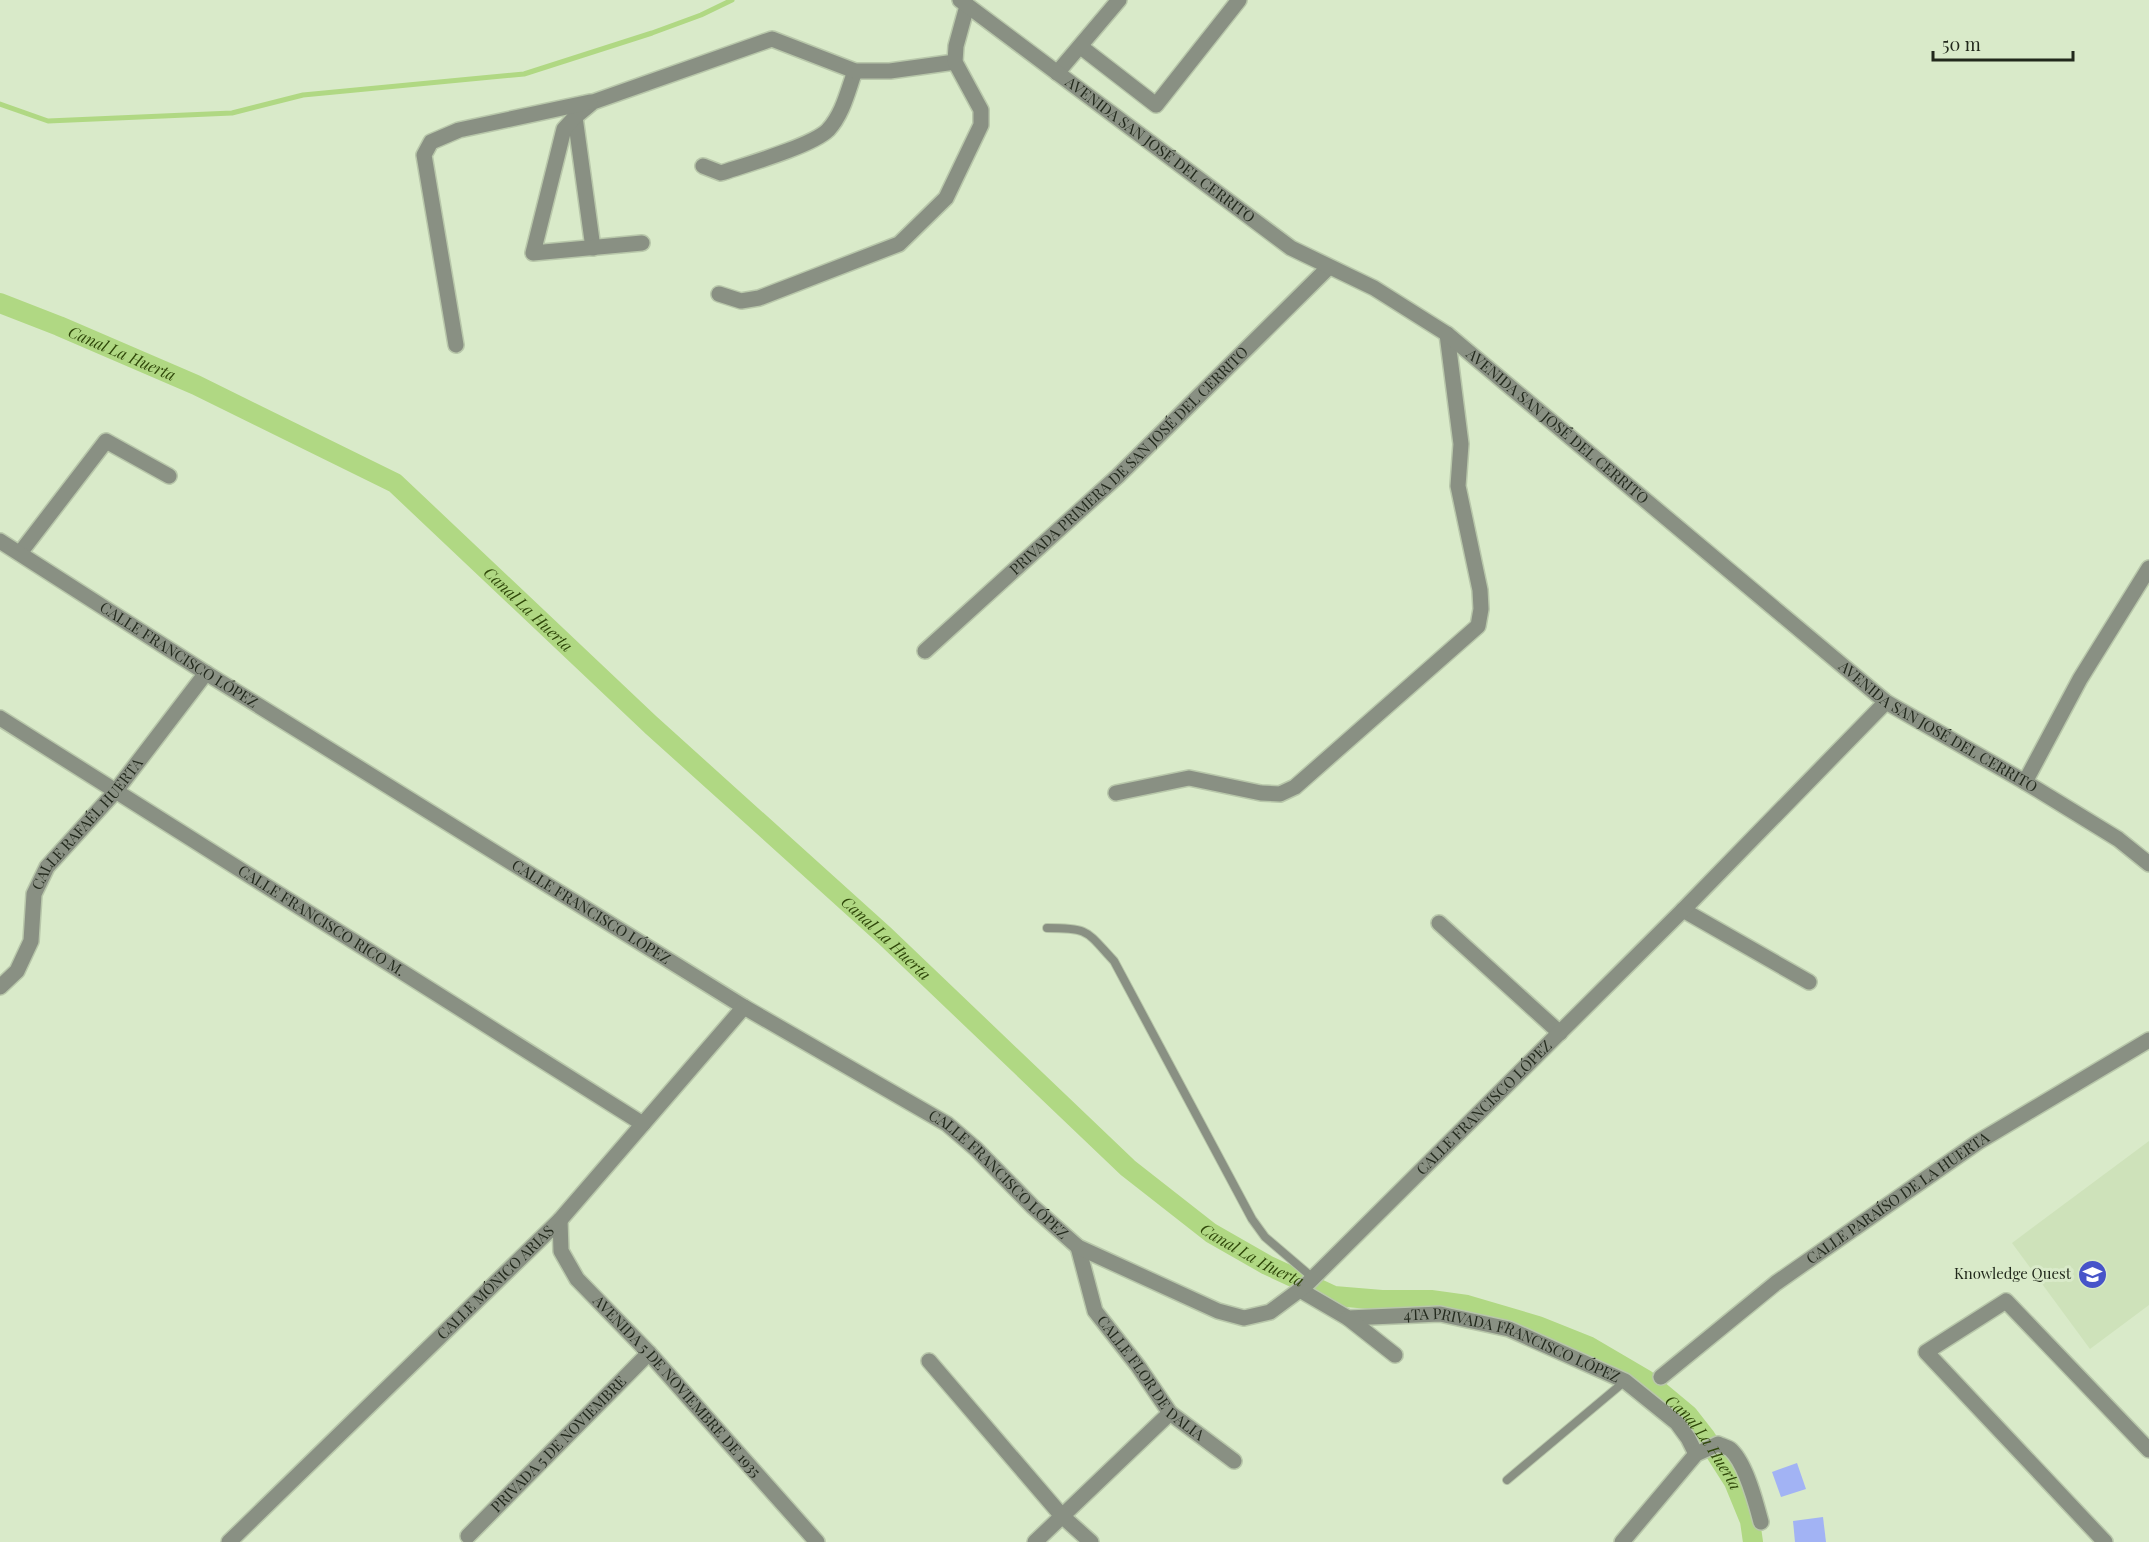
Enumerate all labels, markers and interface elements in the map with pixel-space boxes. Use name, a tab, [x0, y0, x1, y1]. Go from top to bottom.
scale bar	[1933, 24, 2072, 62]
text: 50 m	[1942, 32, 1981, 56]
street label: AVENIDA SAN JOSÉ DEL CERRITO	[1061, 71, 1260, 227]
water label: Canal La Huerta	[65, 320, 179, 385]
street label: PRIVADA PRIMERA DE SAN JOSÉ DEL CERRITO	[1005, 342, 1252, 579]
street label: AVENIDA SAN JOSÉ DEL CERRITO	[1462, 343, 1653, 508]
water label: Canal La Huerta	[480, 562, 578, 656]
street label: CALLE FRANCISCO LÓPEZ	[96, 597, 262, 712]
street label: AVENIDA SAN JOSÉ DEL CERRITO	[1834, 655, 2042, 796]
street label: CALLE RAFAÉL HUERTA	[26, 753, 147, 893]
street label: CALLE FRANCISCO LÓPEZ	[509, 854, 675, 968]
street label: CALLE FRANCISCO RICO M.	[235, 860, 409, 980]
water label: Canal La Huerta	[837, 891, 936, 985]
street label: CALLE FRANCISCO LÓPEZ	[1411, 1035, 1556, 1179]
street label: CALLE FRANCISCO LÓPEZ	[925, 1105, 1073, 1243]
street label: CALLE PARAÍSO DE LA HUERTA	[1802, 1126, 1993, 1268]
water label: Canal La Huerta	[1197, 1218, 1308, 1291]
street label: CALLE MÓNICO ARIAS	[432, 1220, 558, 1343]
school or university icon: Knowledge Quest	[2076, 1258, 2108, 1290]
place label: Knowledge Quest	[1954, 1263, 2072, 1283]
street label: AVENIDA 5 DE NOVIEMBRE DE 1935	[589, 1290, 766, 1481]
street label: 4TA PRIVADA FRANCISCO LÓPEZ	[1403, 1303, 1624, 1387]
street label: CALLE FLOR DE DALIA	[1093, 1311, 1209, 1445]
street label: PRIVADA 5 DE NOVIEMBRE	[486, 1371, 630, 1516]
water label: Canal La Huerta	[1661, 1390, 1747, 1493]

